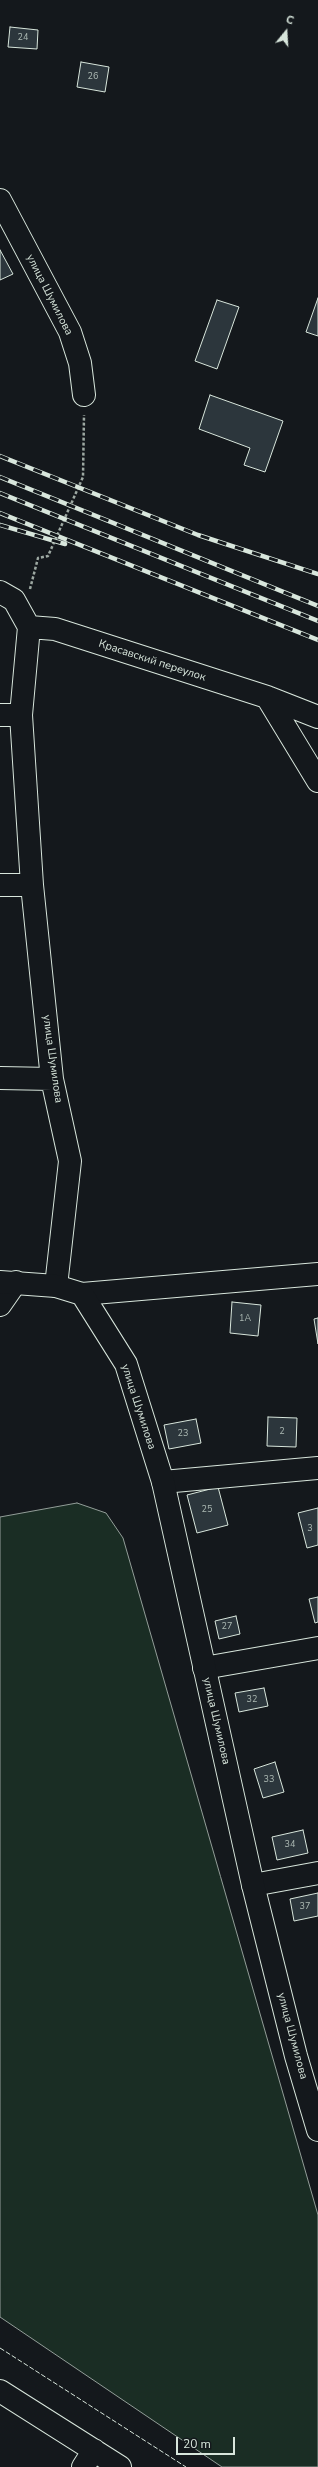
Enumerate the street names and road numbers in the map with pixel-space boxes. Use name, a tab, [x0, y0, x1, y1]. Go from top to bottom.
street label: улица Шумилова	[23, 252, 75, 338]
street label: Красавский переулок	[97, 637, 207, 685]
street label: улица Шумилова	[39, 1014, 65, 1104]
street label: улица Шумилова	[118, 1363, 158, 1451]
street label: улица Шумилова	[200, 1676, 232, 1766]
street label: улица Шумилова	[274, 1991, 310, 2081]

